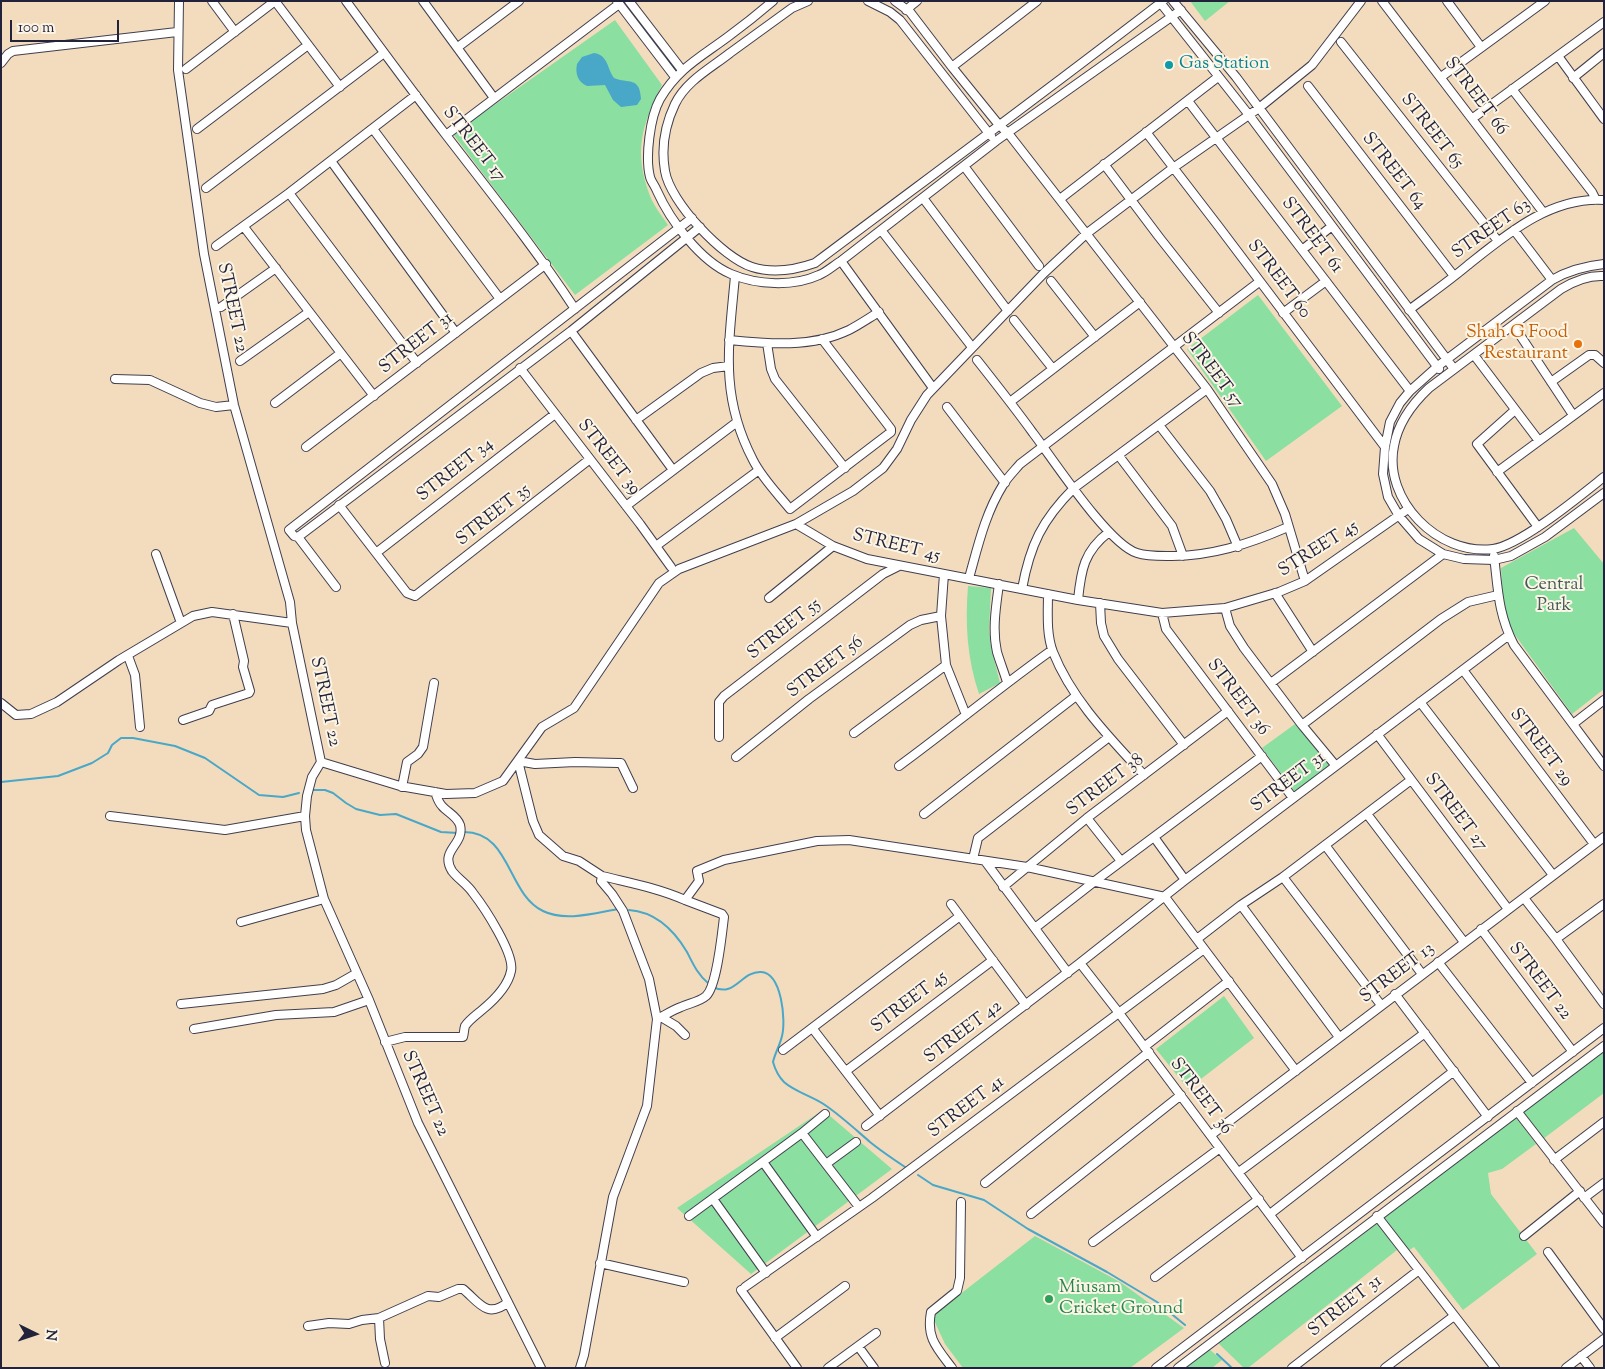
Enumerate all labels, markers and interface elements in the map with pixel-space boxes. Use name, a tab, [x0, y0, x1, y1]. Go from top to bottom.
scale bar	[12, 10, 121, 42]
text: 100 m	[18, 18, 54, 39]
place label: Gas Station	[1179, 54, 1270, 76]
street label: STREET 66	[1439, 54, 1511, 140]
marker: Gas Station	[1163, 59, 1175, 71]
street label: STREET 65	[1395, 90, 1467, 174]
street label: STREET 17	[437, 103, 509, 187]
street label: STREET 64	[1356, 129, 1430, 215]
street label: STREET 61	[1275, 194, 1347, 278]
street label: STREET 63	[1449, 195, 1535, 265]
street label: STREET 60	[1241, 236, 1315, 324]
street label: STREET 22	[211, 261, 251, 355]
street label: STREET 31	[376, 308, 458, 380]
place label: Shah G Food Restaurant	[1466, 323, 1568, 366]
street label: STREET 57	[1175, 329, 1247, 413]
marker: Shah G Food Restaurant	[1572, 338, 1584, 350]
street label: STREET 39	[572, 416, 644, 500]
street label: STREET 34	[414, 435, 498, 507]
street label: STREET 35	[453, 480, 535, 552]
street label: STREET 45	[1275, 517, 1363, 583]
street label: STREET 45	[850, 526, 942, 568]
park label: Central Park	[1524, 575, 1584, 618]
street label: STREET 55	[744, 595, 826, 665]
street label: STREET 56	[784, 632, 868, 704]
street label: STREET 22	[304, 655, 344, 749]
street label: STREET 36	[1201, 655, 1273, 741]
street label: STREET 29	[1504, 705, 1576, 791]
street label: STREET 31	[1247, 748, 1331, 818]
street label: STREET 38	[1063, 750, 1149, 822]
street label: STREET 27	[1419, 770, 1491, 856]
street label: STREET 13	[1356, 939, 1440, 1009]
street label: STREET 22	[1503, 939, 1575, 1025]
street label: STREET 45	[868, 967, 952, 1039]
street label: STREET 42	[921, 997, 1007, 1069]
street label: STREET 22	[396, 1048, 452, 1140]
street label: STREET 36	[1164, 1054, 1236, 1140]
street label: STREET 41	[925, 1072, 1009, 1144]
street label: STREET 31	[1305, 1271, 1387, 1343]
place label: Miusam Cricket Ground	[1059, 1278, 1183, 1320]
marker: Miusam Cricket Ground	[1043, 1293, 1055, 1305]
north arrow	[10, 1309, 60, 1359]
text: N	[40, 1329, 60, 1341]

